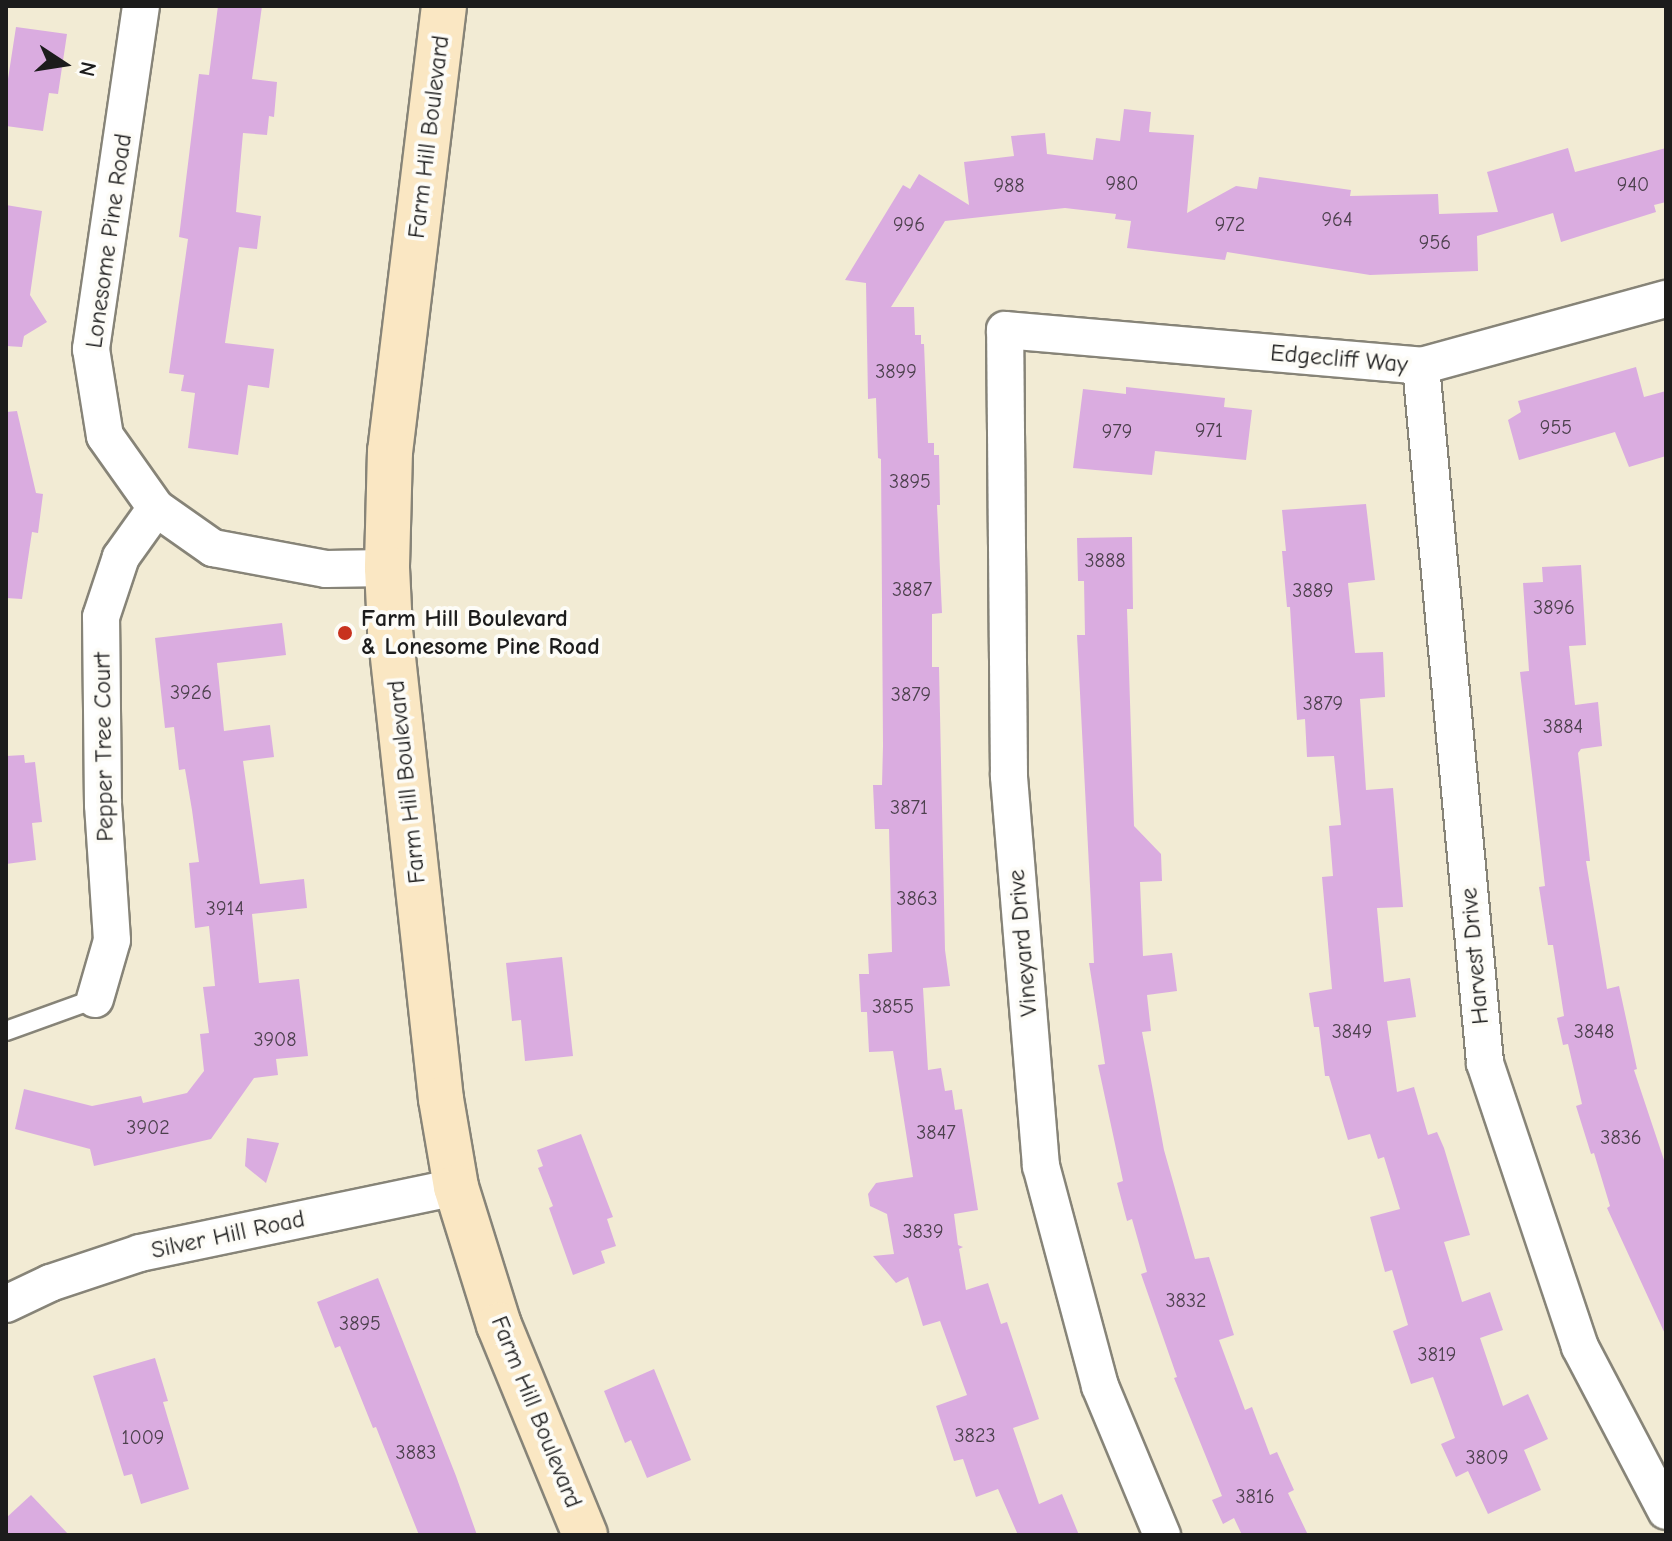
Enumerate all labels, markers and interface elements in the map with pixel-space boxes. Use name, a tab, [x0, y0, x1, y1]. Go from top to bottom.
north arrow	[24, 24, 104, 104]
street label: Farm Hill Boulevard	[402, 34, 456, 240]
text: N	[73, 59, 102, 79]
street label: Lonesome Pine Road	[80, 132, 138, 350]
house number: 980	[1105, 171, 1139, 195]
house number: 940	[1617, 172, 1649, 196]
house number: 988	[993, 173, 1025, 197]
house number: 964	[1321, 207, 1353, 231]
house number: 996	[893, 212, 925, 236]
house number: 972	[1215, 212, 1245, 236]
house number: 956	[1419, 230, 1451, 254]
street label: Edgecliff Way	[1269, 339, 1409, 379]
house number: 3899	[875, 359, 917, 383]
house number: 955	[1540, 415, 1572, 439]
house number: 971	[1195, 418, 1223, 442]
house number: 979	[1102, 419, 1132, 443]
house number: 3895	[889, 469, 931, 493]
house number: 3888	[1084, 548, 1126, 572]
house number: 3887	[892, 577, 932, 601]
house number: 3889	[1292, 578, 1334, 602]
house number: 3896	[1533, 595, 1575, 619]
place label: Farm Hill Boulevard & Lonesome Pine Road	[361, 605, 600, 661]
marker: Farm Hill Boulevard & Lonesome Pine Road	[336, 624, 354, 642]
street label: Pepper Tree Court	[88, 652, 120, 842]
street label: Farm Hill Boulevard	[382, 679, 432, 885]
house number: 3926	[170, 680, 212, 704]
house number: 3879	[891, 682, 931, 706]
house number: 3879	[1303, 691, 1343, 715]
house number: 3884	[1543, 714, 1583, 738]
house number: 3871	[890, 795, 928, 819]
street label: Vineyard Drive	[1002, 868, 1044, 1018]
house number: 3863	[896, 886, 938, 910]
street label: Harvest Drive	[1455, 886, 1495, 1026]
house number: 3914	[206, 896, 244, 920]
house number: 3855	[872, 994, 914, 1018]
house number: 3849	[1332, 1019, 1372, 1043]
house number: 3848	[1574, 1019, 1614, 1043]
house number: 3908	[253, 1027, 297, 1051]
house number: 3902	[126, 1115, 170, 1139]
house number: 3847	[916, 1120, 956, 1144]
house number: 3836	[1600, 1125, 1642, 1149]
street label: Silver Hill Road	[149, 1205, 307, 1265]
house number: 3839	[902, 1219, 944, 1243]
house number: 3832	[1166, 1288, 1206, 1312]
house number: 3895	[339, 1311, 381, 1335]
street label: Farm Hill Boulevard	[484, 1312, 588, 1512]
house number: 3819	[1418, 1342, 1456, 1366]
house number: 3823	[955, 1423, 995, 1447]
house number: 1009	[122, 1425, 164, 1449]
house number: 3883	[396, 1440, 436, 1464]
house number: 3809	[1465, 1445, 1509, 1469]
house number: 3816	[1235, 1484, 1275, 1508]

